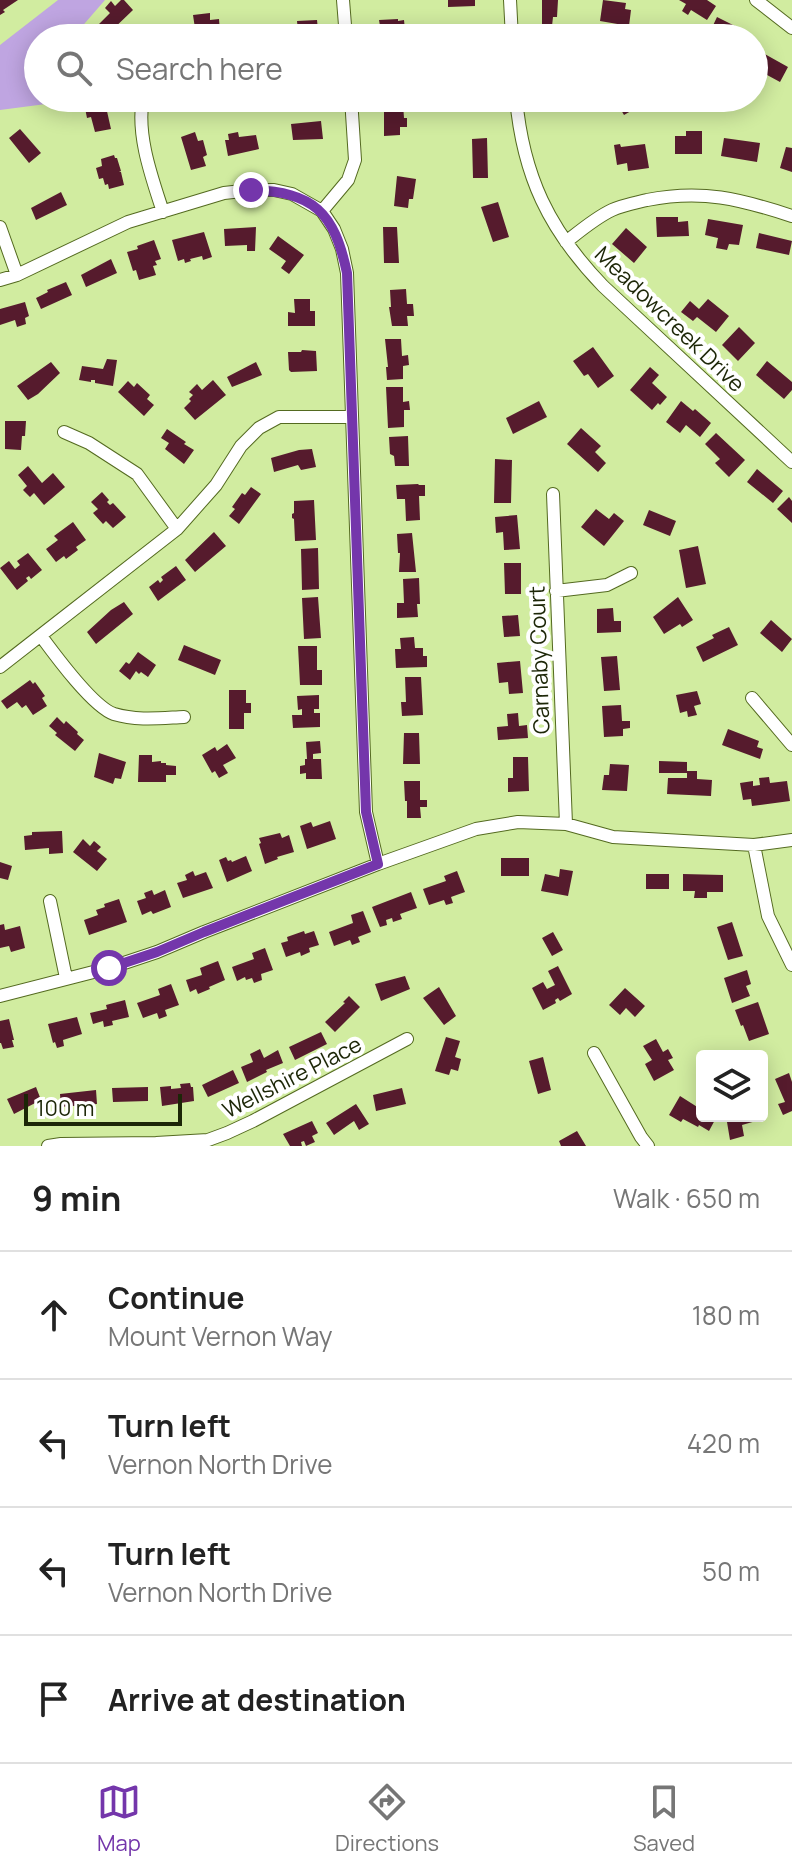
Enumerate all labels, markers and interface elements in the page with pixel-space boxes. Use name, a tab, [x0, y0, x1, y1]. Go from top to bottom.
search box	[24, 24, 768, 112]
icon: search	[52, 46, 96, 90]
text: Search here	[116, 48, 283, 89]
route end	[233, 172, 269, 208]
street label: Meadowcreek Drive	[588, 240, 752, 399]
street label: Carnaby Court	[521, 585, 557, 735]
route start	[91, 950, 127, 986]
street label: Wellshire Place	[217, 1029, 367, 1125]
map controls	[696, 1050, 768, 1122]
button: layers	[696, 1050, 768, 1122]
scale bar	[24, 1090, 182, 1126]
text: 100 m	[36, 1093, 94, 1123]
text: 9 min	[32, 1175, 121, 1221]
text: Walk · 650 m	[613, 1180, 760, 1216]
text: Continue	[108, 1277, 244, 1318]
icon: ahead	[32, 1293, 76, 1337]
text: 180 m	[692, 1297, 760, 1333]
text: Mount Vernon Way	[108, 1318, 332, 1354]
text: Turn left	[108, 1405, 231, 1446]
icon: left	[32, 1421, 76, 1465]
text: 420 m	[687, 1425, 760, 1461]
text: Vernon North Drive	[108, 1446, 332, 1482]
text: Turn left	[108, 1533, 231, 1574]
icon: left	[32, 1549, 76, 1593]
text: 50 m	[702, 1553, 760, 1589]
text: Vernon North Drive	[108, 1574, 332, 1610]
icon: arrive	[32, 1677, 76, 1721]
text: Arrive at destination	[108, 1679, 406, 1720]
tab: Map	[97, 1780, 141, 1858]
tab: Directions	[335, 1780, 439, 1858]
tab: Saved	[633, 1780, 695, 1858]

